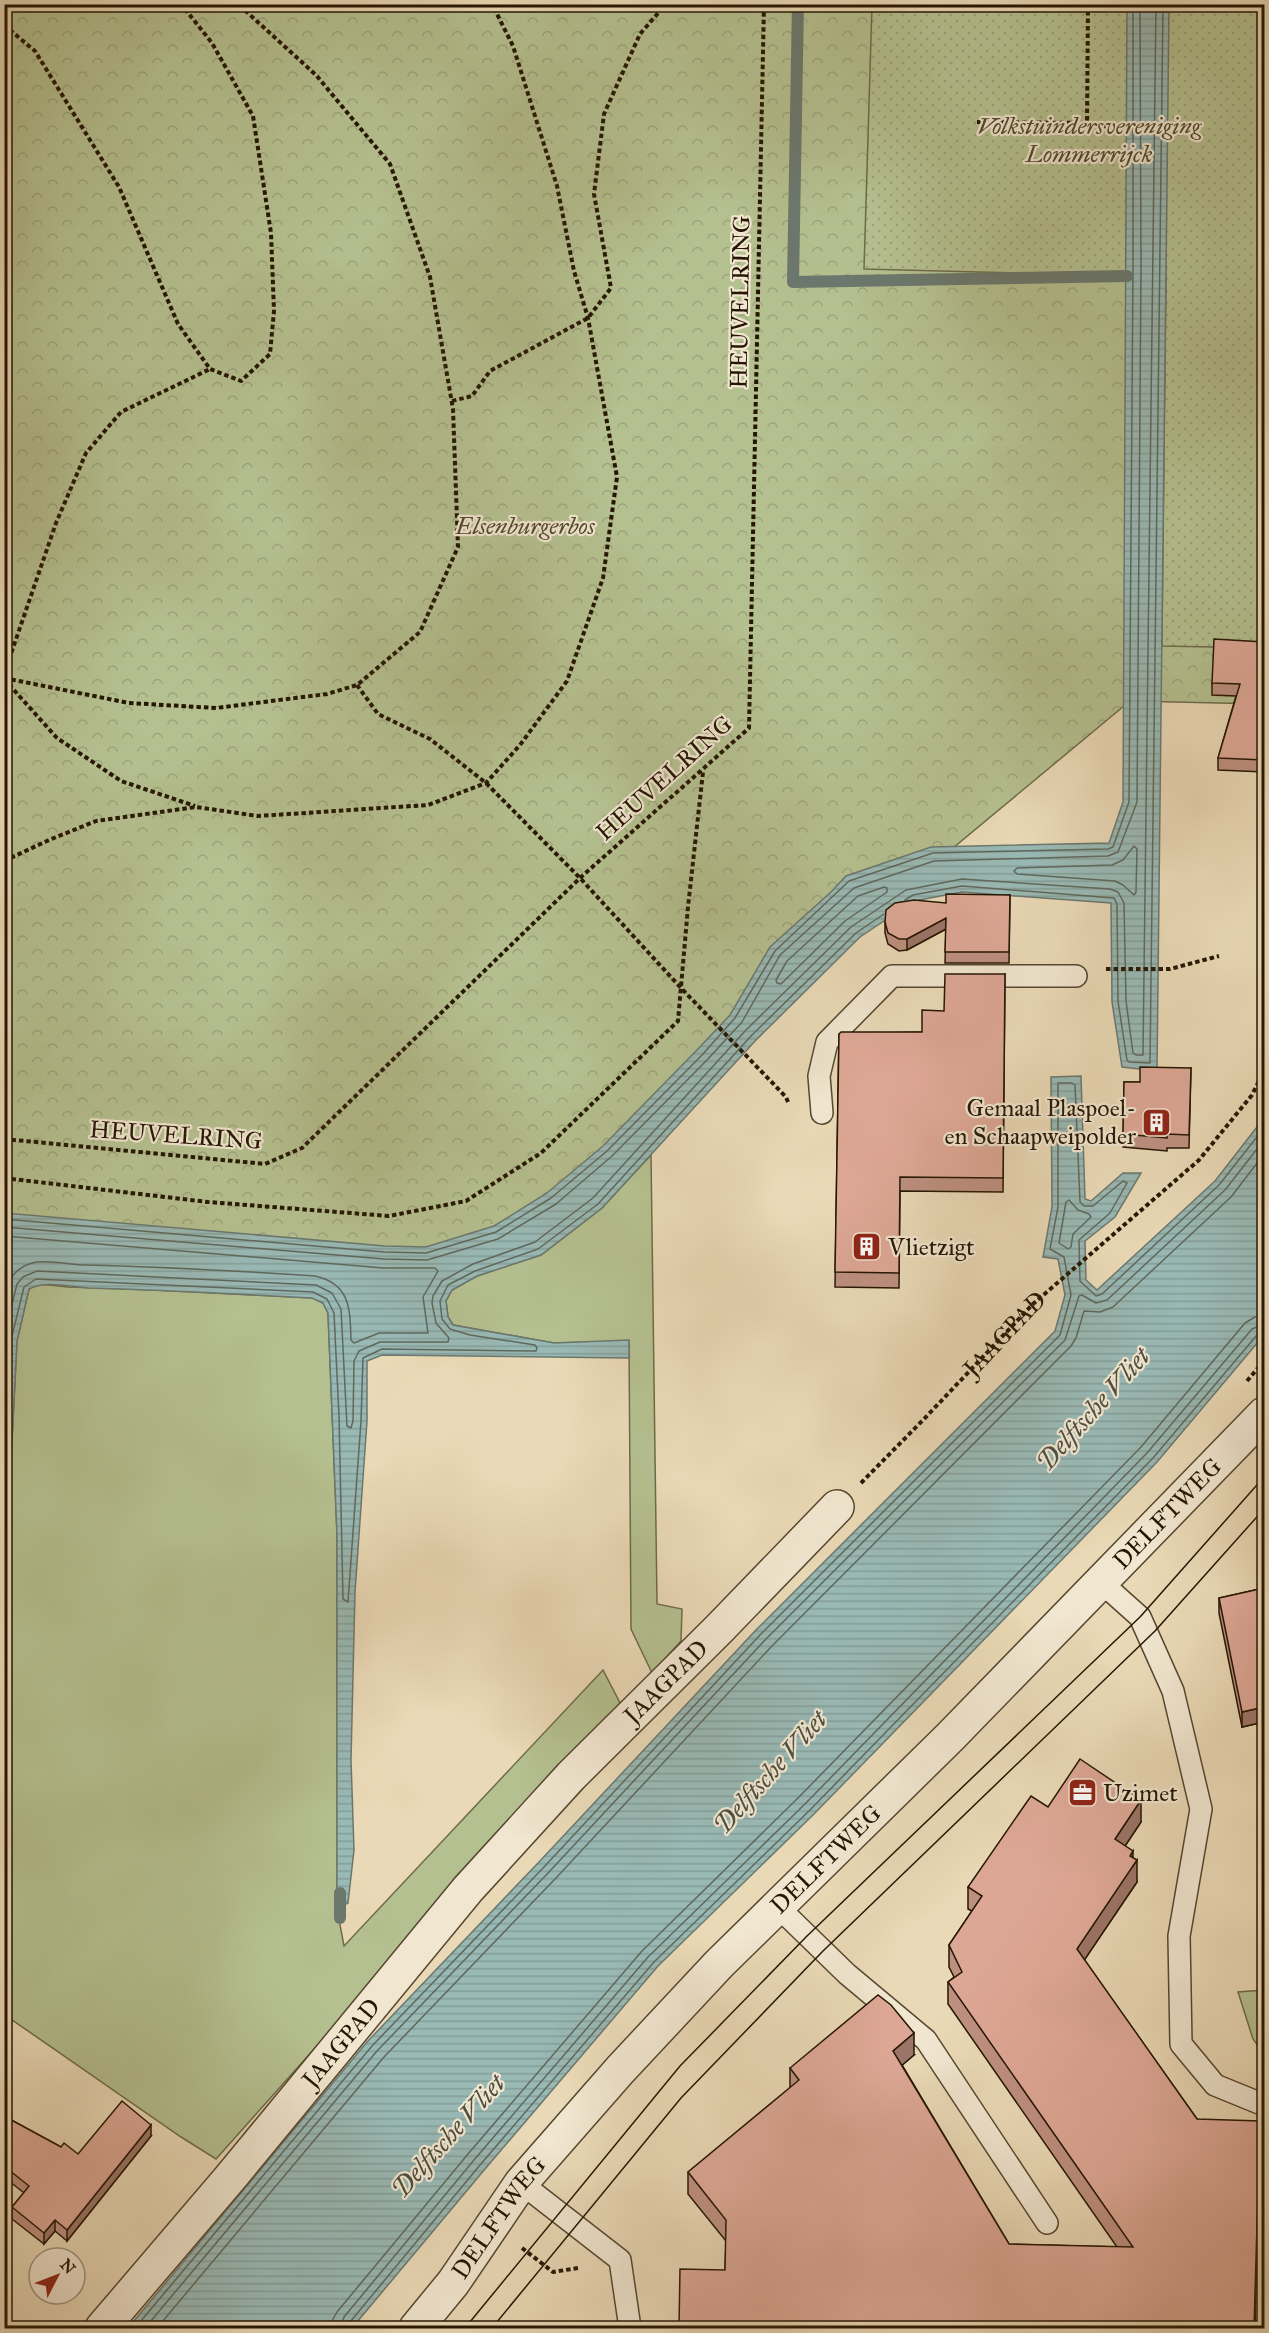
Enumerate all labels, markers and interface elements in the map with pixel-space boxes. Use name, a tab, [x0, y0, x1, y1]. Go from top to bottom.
park label: Volkstuindersvereniging Lommerrijck	[977, 111, 1203, 169]
street label: HEUVELRING	[723, 215, 757, 389]
park label: Elsenburgerbos	[454, 511, 596, 541]
street label: HEUVELRING	[590, 709, 738, 847]
place label: Gemaal Plaspoel- en Schaapweipolder	[945, 1093, 1136, 1151]
building icon: Gemaal Plaspoel- en Schaapweipolder	[1141, 1106, 1173, 1138]
street label: HEUVELRING	[89, 1114, 263, 1156]
building icon: Vlietzigt	[851, 1231, 883, 1263]
place label: Vlietzigt	[887, 1232, 975, 1262]
street label: JAAGPAD	[955, 1285, 1052, 1385]
water label: Delftsche Vliet	[1029, 1339, 1158, 1477]
street label: DELFTWEG	[1106, 1452, 1228, 1575]
street label: JAAGPAD	[615, 1634, 714, 1732]
water label: Delftsche Vliet	[706, 1702, 835, 1840]
office icon: Uzimet	[1066, 1777, 1098, 1809]
place label: Uzimet	[1103, 1778, 1178, 1808]
street label: DELFTWEG	[764, 1798, 887, 1920]
street label: JAAGPAD	[294, 1992, 387, 2096]
water label: Delftsche Vliet	[384, 2066, 513, 2204]
street label: DELFTWEG	[445, 2150, 552, 2285]
north arrow	[27, 2246, 87, 2306]
text: N	[56, 2255, 80, 2278]

